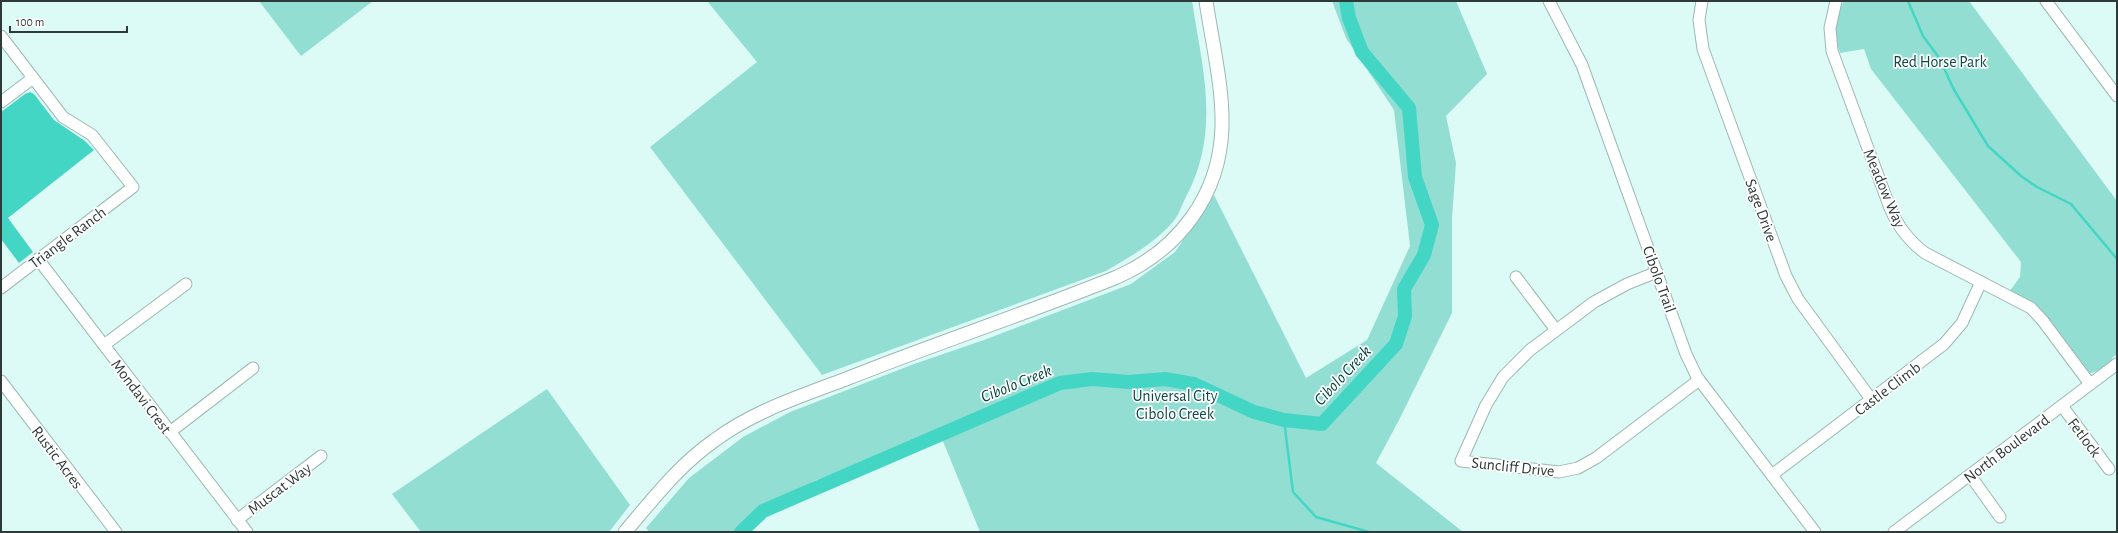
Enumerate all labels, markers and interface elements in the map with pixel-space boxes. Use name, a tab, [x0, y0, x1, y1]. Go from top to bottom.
scale bar	[10, 8, 127, 34]
text: 100 m	[16, 16, 44, 28]
park label: Red Horse Park	[1893, 54, 1988, 70]
street label: Meadow Way	[1859, 147, 1908, 231]
street label: Sage Drive	[1742, 177, 1780, 244]
street label: Triangle Ranch	[26, 204, 109, 272]
street label: Cibolo Trail	[1640, 244, 1679, 315]
water label: Cibolo Creek	[1311, 342, 1374, 408]
street label: Mondavi Crest	[108, 356, 174, 437]
street label: Castle Climb	[1852, 359, 1924, 419]
water label: Cibolo Creek	[978, 362, 1054, 405]
park label: Universal City Cibolo Creek	[1133, 388, 1218, 422]
street label: North Boulevard	[1961, 412, 2052, 486]
street label: Fetlock	[2065, 415, 2104, 461]
street label: Rustic Acres	[29, 423, 86, 492]
street label: Suncliff Drive	[1471, 455, 1555, 479]
street label: Muscat Way	[245, 460, 315, 519]

